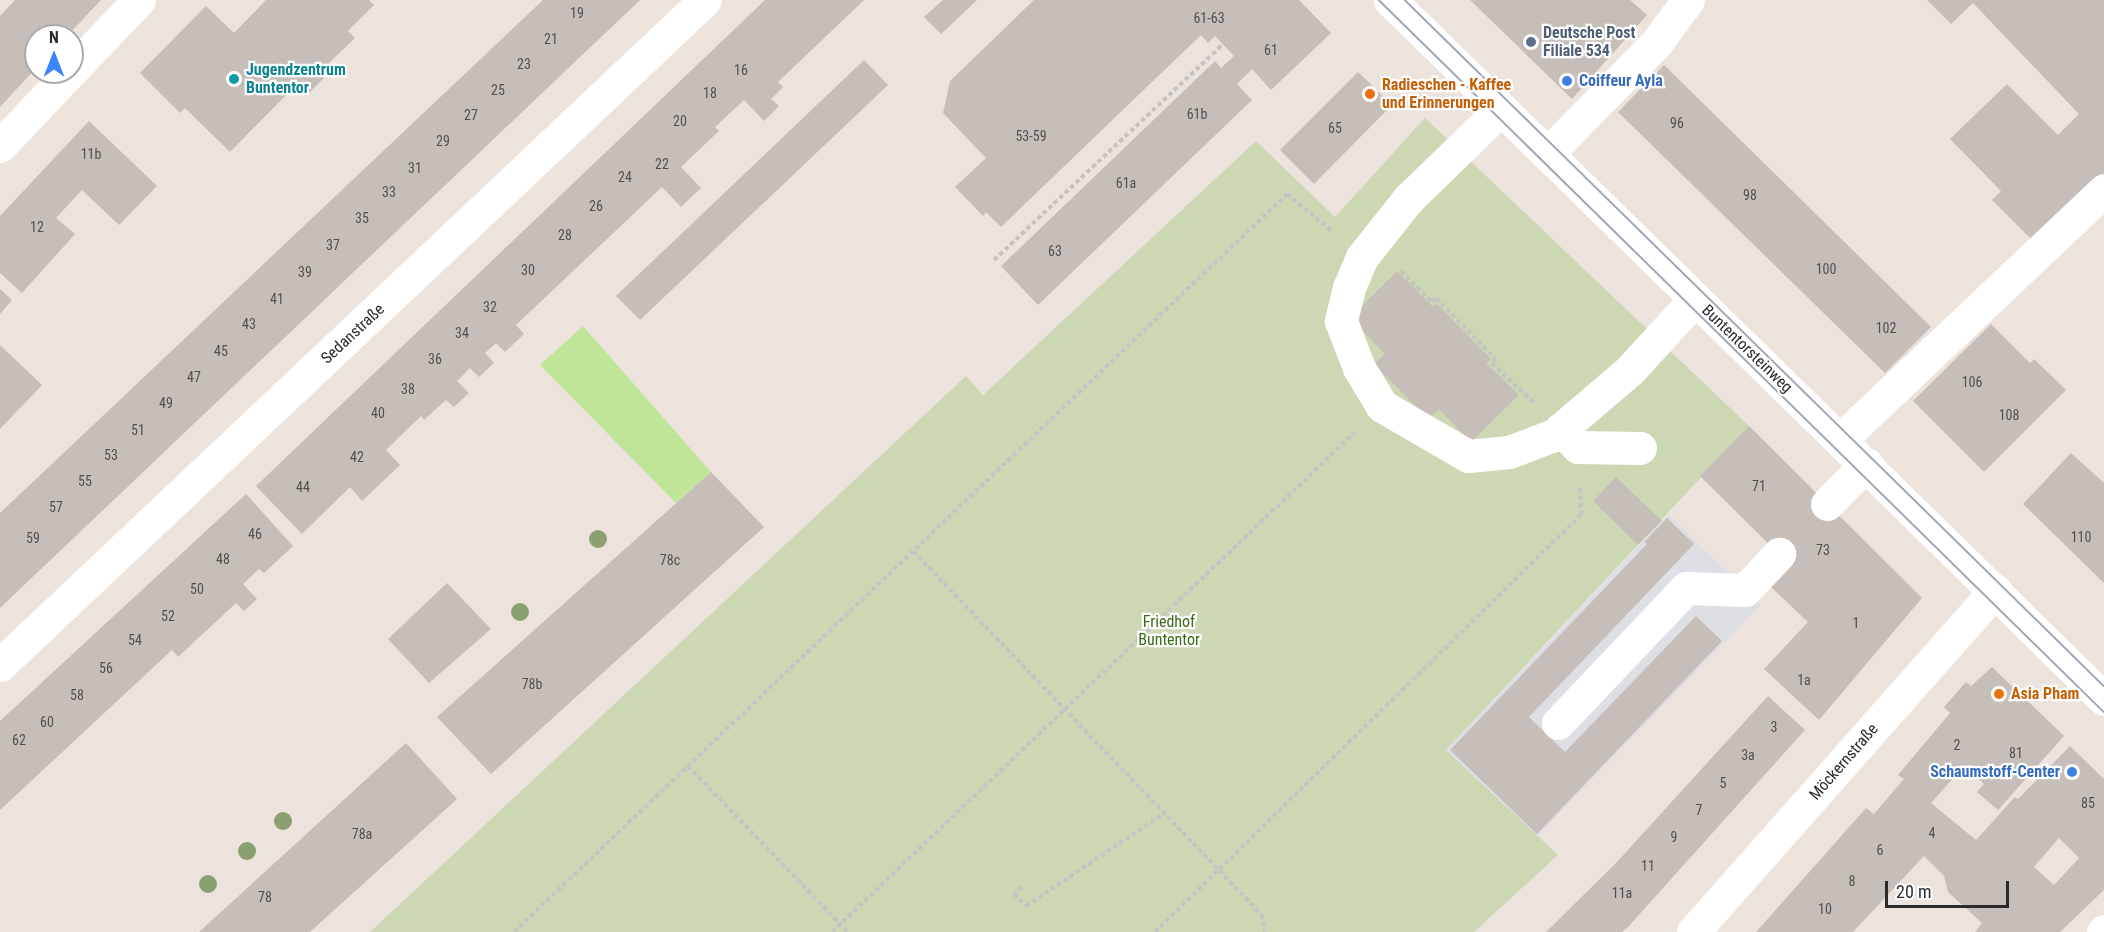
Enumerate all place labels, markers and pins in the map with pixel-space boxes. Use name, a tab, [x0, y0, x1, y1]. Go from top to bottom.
place label: Deutsche Post Filiale 534	[1543, 23, 1635, 61]
marker: Deutsche Post Filiale 534	[1524, 35, 1538, 49]
place label: Jugendzentrum Buntentor	[246, 60, 346, 98]
place label: Coiffeur Ayla	[1579, 71, 1663, 91]
marker: Jugendzentrum Buntentor	[227, 72, 241, 86]
marker: Coiffeur Ayla	[1560, 74, 1574, 88]
place label: Radieschen - Kaffee und Erinnerungen	[1382, 75, 1511, 113]
marker: Radieschen - Kaffee und Erinnerungen	[1363, 87, 1377, 101]
place label: Asia Pham	[2011, 684, 2079, 704]
marker: Asia Pham	[1992, 687, 2006, 701]
place label: Schaumstoff-Center	[1930, 762, 2060, 782]
marker: Schaumstoff-Center	[2065, 765, 2079, 779]

